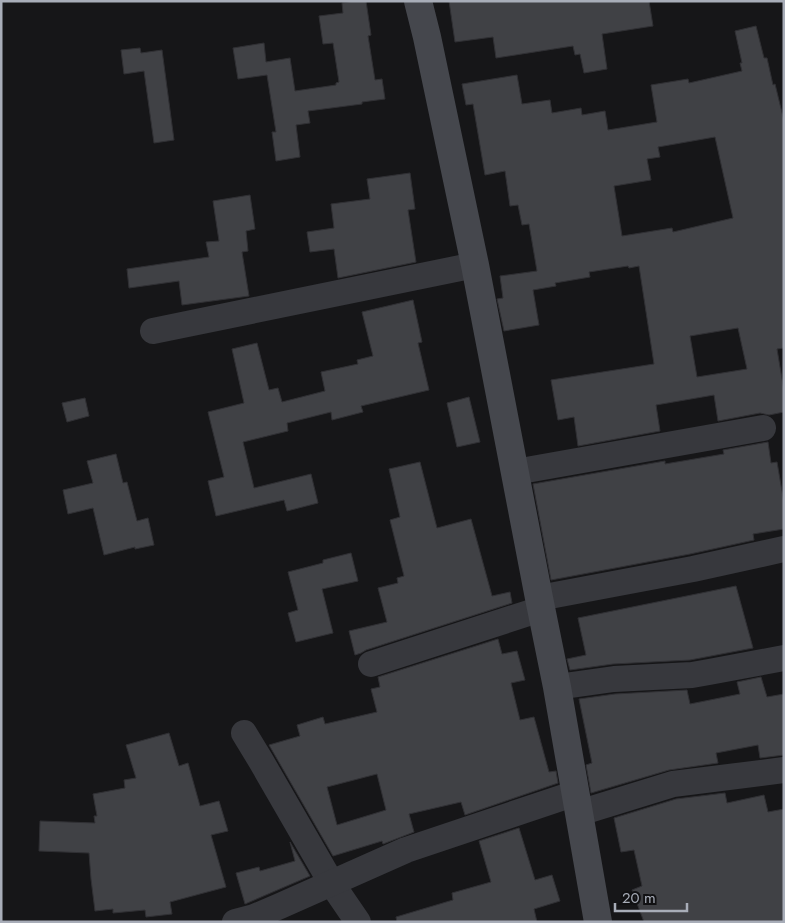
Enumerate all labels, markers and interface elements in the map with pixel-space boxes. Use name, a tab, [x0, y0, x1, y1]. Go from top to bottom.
scale bar	[615, 880, 688, 912]
text: 20 m	[622, 887, 656, 909]

